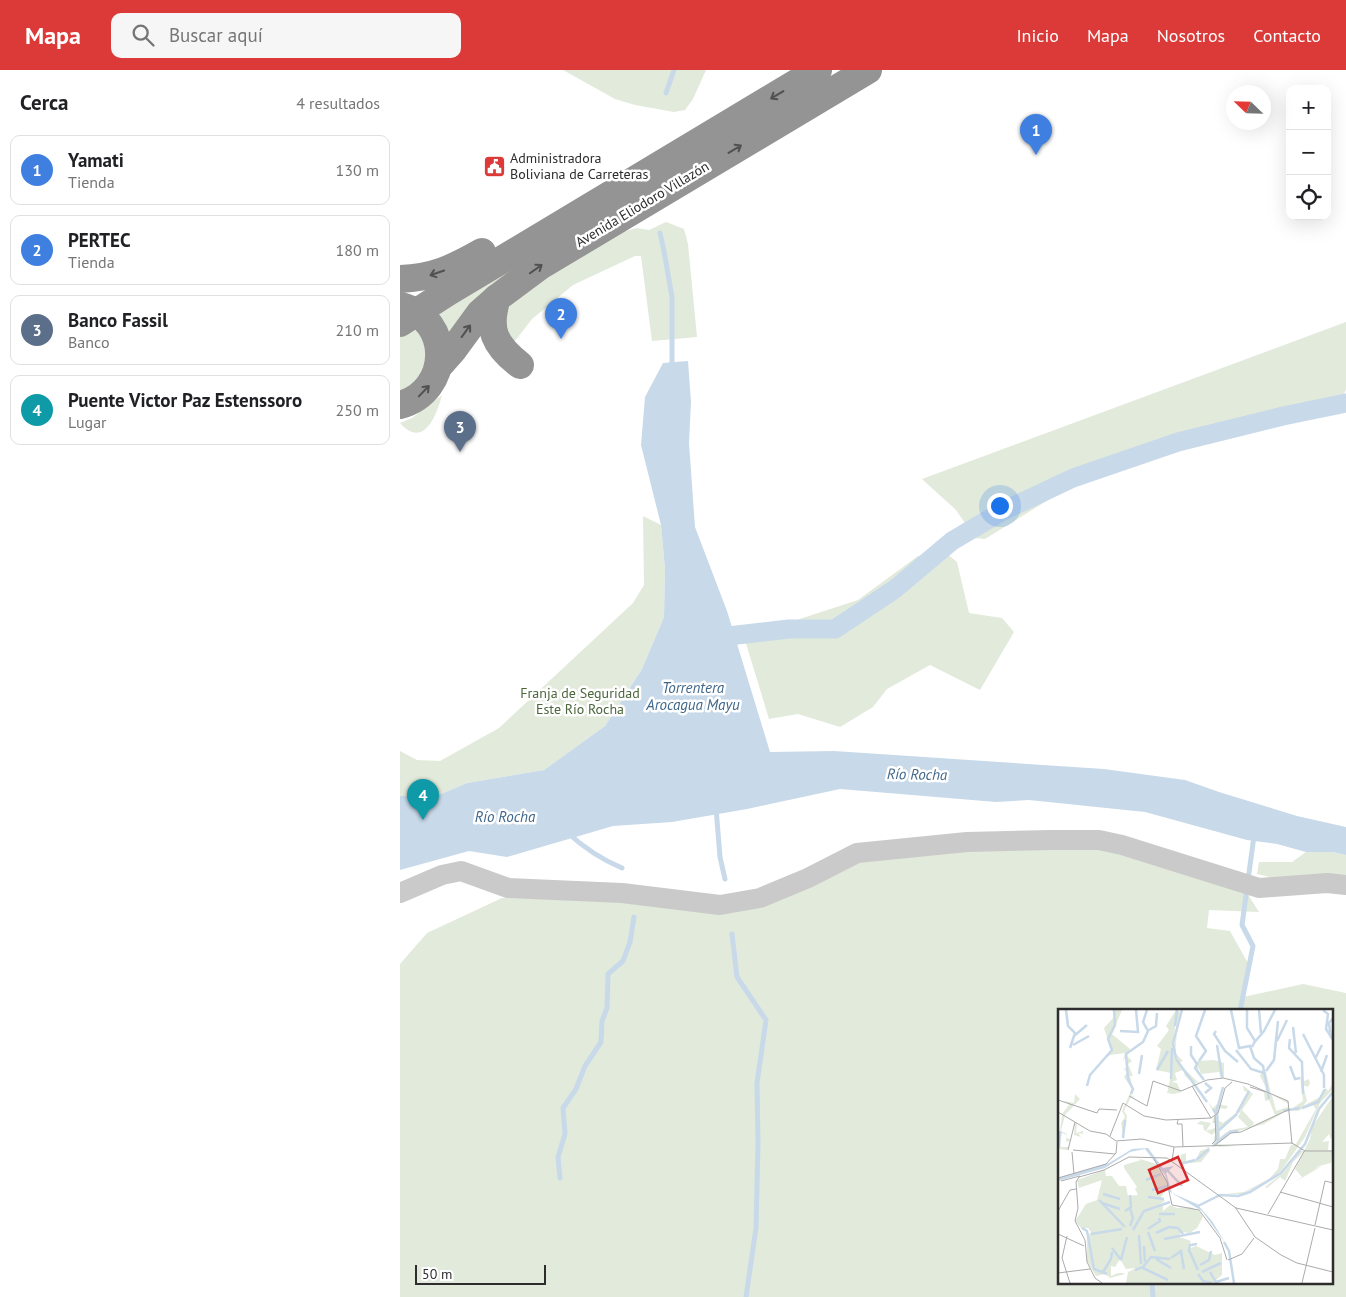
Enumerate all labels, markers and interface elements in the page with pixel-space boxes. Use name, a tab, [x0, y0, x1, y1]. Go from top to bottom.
search box	[111, 13, 461, 58]
text: Mapa	[25, 20, 81, 51]
icon: search	[129, 21, 157, 49]
text: Buscar aquí	[169, 23, 263, 47]
text: Inicio	[1016, 24, 1059, 47]
text: Mapa	[1087, 24, 1129, 47]
text: Nosotros	[1157, 24, 1225, 47]
text: Contacto	[1253, 24, 1321, 47]
north arrow	[1226, 85, 1271, 130]
map controls	[1286, 85, 1331, 220]
button: +	[1286, 85, 1331, 130]
text: Cerca	[20, 89, 69, 116]
one-way arrow	[770, 91, 784, 101]
text: 4 resultados	[296, 93, 380, 113]
pin: 1	[1020, 114, 1052, 155]
button: −	[1286, 130, 1331, 175]
one-way arrow	[728, 144, 742, 154]
text: Yamati	[68, 148, 124, 172]
place label: Administradora Boliviana de Carreteras	[510, 149, 648, 183]
public building icon: Administradora Boliviana de Carreteras	[482, 154, 506, 178]
street label: Avenida Eliodoro Villazón	[572, 157, 712, 251]
text: 1	[32, 160, 42, 180]
text: 130 m	[336, 160, 379, 180]
text: Tienda	[68, 172, 115, 192]
button: locate	[1286, 175, 1331, 220]
text: PERTEC	[68, 228, 131, 252]
text: 2	[32, 240, 42, 260]
text: 180 m	[336, 240, 379, 260]
text: Tienda	[68, 252, 115, 272]
one-way arrow	[529, 264, 543, 274]
one-way arrow	[429, 269, 445, 279]
pin: 2	[545, 298, 577, 339]
text: Banco Fassil	[68, 308, 168, 332]
text: 3	[32, 320, 42, 340]
text: 210 m	[336, 320, 379, 340]
one-way arrow	[461, 324, 471, 338]
text: Banco	[68, 332, 109, 352]
one-way arrow	[418, 385, 430, 397]
text: Puente Victor Paz Estenssoro	[68, 388, 302, 412]
text: 4	[32, 400, 42, 420]
text: 250 m	[336, 400, 379, 420]
pin: 3	[444, 411, 476, 452]
text: Lugar	[68, 412, 107, 432]
your location	[987, 493, 1013, 519]
water label: Torrentera Arocagua Mayu	[645, 678, 740, 714]
park label: Franja de Seguridad Este Río Rocha	[520, 684, 640, 718]
water label: Río Rocha	[887, 764, 948, 784]
pin: 4	[407, 779, 439, 820]
water label: Río Rocha	[475, 807, 536, 826]
inset map	[1058, 1009, 1334, 1284]
scale bar	[415, 1262, 546, 1285]
text: 50 m	[422, 1265, 452, 1283]

